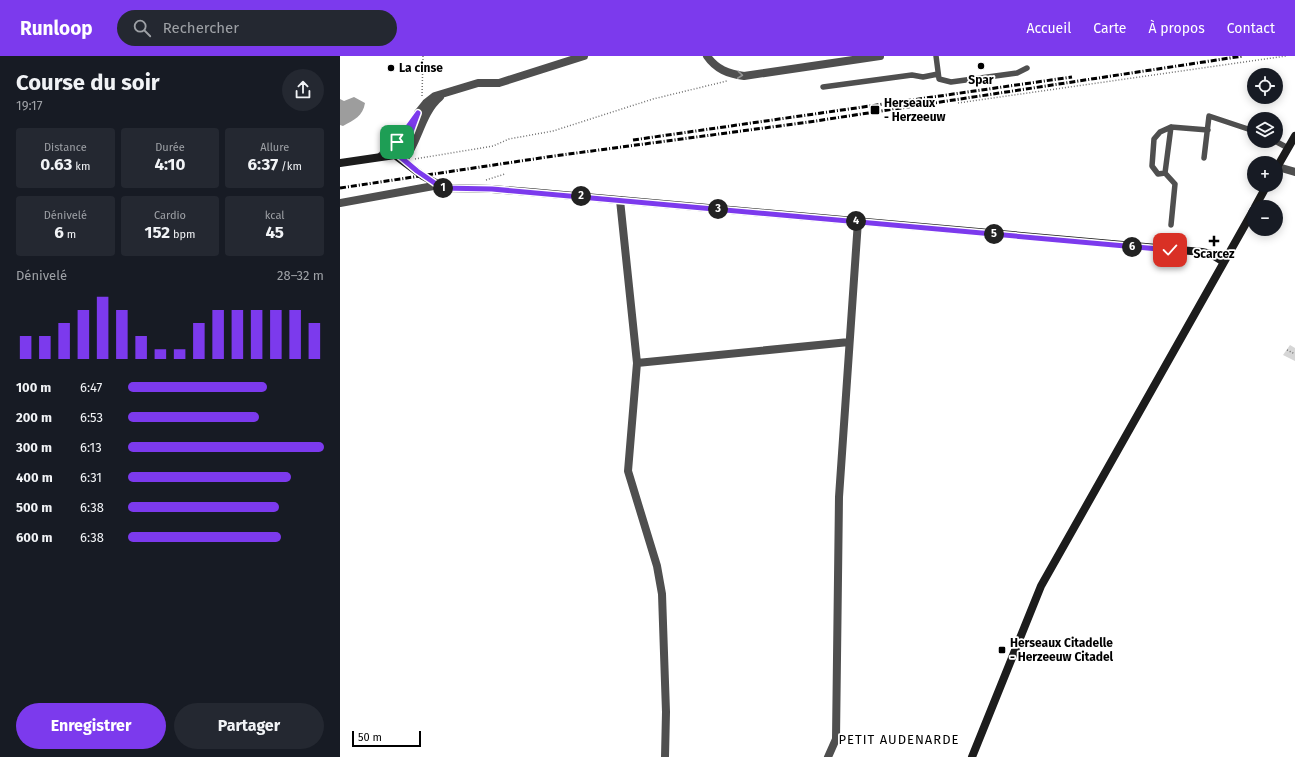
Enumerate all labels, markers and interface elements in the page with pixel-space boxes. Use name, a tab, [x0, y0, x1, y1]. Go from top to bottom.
search box	[117, 10, 397, 46]
text: Runloop	[20, 17, 93, 40]
icon: search	[131, 17, 153, 39]
text: Rechercher	[163, 19, 239, 37]
text: Accueil	[1026, 20, 1071, 37]
text: Carte	[1093, 20, 1126, 37]
text: À propos	[1148, 20, 1205, 37]
text: Contact	[1227, 20, 1275, 37]
place label: La cinse	[399, 61, 443, 75]
marker: Spar	[976, 61, 986, 71]
marker: La cinse	[386, 63, 396, 73]
map controls	[1247, 68, 1283, 236]
button: locate	[1247, 68, 1283, 104]
text: Course du soir	[16, 69, 160, 96]
button: share	[282, 69, 324, 111]
one-way arrow	[737, 70, 743, 79]
place label: Spar	[968, 73, 994, 87]
place label: Herseaux - Herzeeuw	[884, 96, 946, 124]
text: 19:17	[16, 98, 42, 113]
marker: Herseaux - Herzeeuw	[869, 104, 881, 116]
button: layers	[1247, 112, 1283, 148]
pin	[380, 125, 414, 159]
icon: arrive	[386, 131, 408, 153]
text: Distance	[44, 141, 87, 154]
text: Durée	[155, 141, 185, 154]
text: Allure	[260, 141, 289, 154]
text: 0.63	[40, 154, 72, 175]
text: 4:10	[155, 154, 185, 175]
text: 6:37	[247, 154, 278, 175]
button: +	[1247, 156, 1283, 192]
text: km	[72, 160, 90, 173]
text: /km	[278, 160, 302, 173]
pin: 1	[433, 178, 453, 198]
text: 1	[440, 181, 446, 194]
pin: 2	[571, 186, 591, 206]
text: 2	[578, 189, 584, 202]
pin: 3	[708, 199, 728, 219]
button: −	[1247, 200, 1283, 236]
text: 3	[715, 202, 721, 215]
text: Dénivelé	[44, 209, 87, 222]
text: Cardio	[154, 209, 186, 222]
text: kcal	[265, 209, 285, 222]
pin: 4	[846, 211, 866, 231]
text: 4	[853, 214, 859, 227]
text: 6	[54, 222, 64, 243]
text: 152	[145, 222, 170, 243]
text: 45	[265, 222, 284, 243]
pin: 5	[984, 224, 1004, 244]
text: 5	[991, 227, 997, 240]
text: m	[64, 228, 76, 241]
text: bpm	[170, 228, 195, 241]
pin	[1153, 233, 1187, 267]
marker: Scarcez	[1209, 236, 1219, 246]
pin: 6	[1122, 237, 1142, 257]
icon: check	[1159, 239, 1181, 261]
text: 6	[1129, 240, 1135, 253]
place label: Scarcez	[1193, 247, 1235, 261]
text: Dénivelé	[16, 268, 67, 283]
text: 28–32 m	[277, 268, 324, 283]
text: 100 m	[16, 380, 51, 395]
text: 6:47	[80, 380, 102, 395]
text: 200 m	[16, 410, 52, 425]
text: 6:53	[80, 410, 103, 425]
text: 300 m	[16, 440, 52, 455]
text: 6:13	[80, 440, 102, 455]
text: 400 m	[16, 470, 53, 485]
text: 6:31	[80, 470, 102, 485]
text: 500 m	[16, 500, 52, 515]
text: 6:38	[80, 500, 104, 515]
text: 600 m	[16, 530, 53, 545]
text: 6:38	[80, 530, 104, 545]
place label: Herseaux Citadelle - Herzeeuw Citadel	[1010, 636, 1114, 664]
marker: Herseaux Citadelle - Herzeeuw Citadel	[997, 645, 1007, 655]
button: Enregistrer	[16, 703, 166, 749]
button: Partager	[174, 703, 324, 749]
scale bar	[352, 729, 421, 748]
text: 50 m	[358, 731, 382, 744]
district label: PETIT AUDENARDE	[838, 732, 960, 747]

